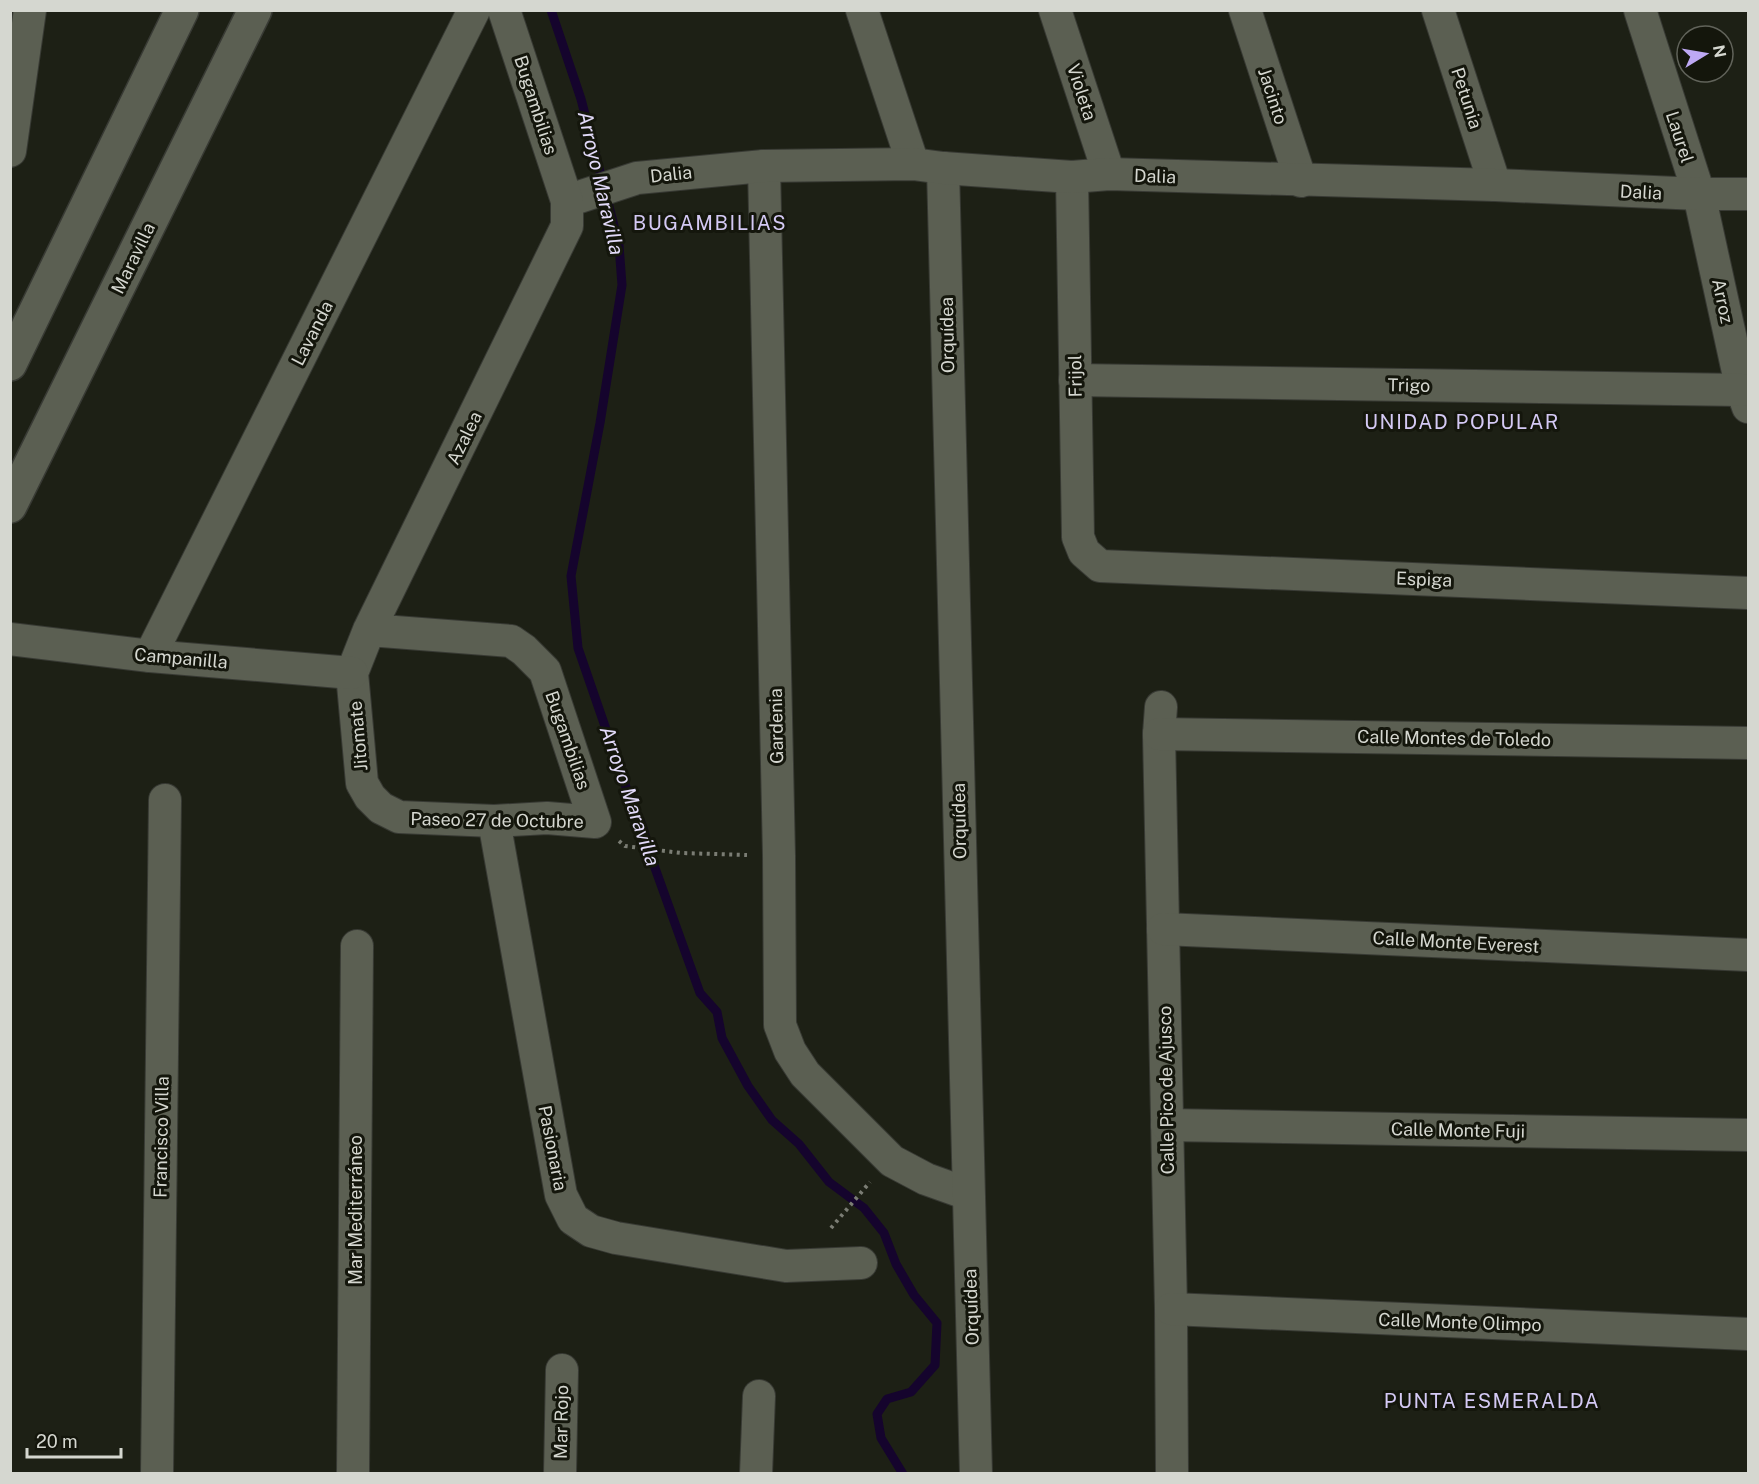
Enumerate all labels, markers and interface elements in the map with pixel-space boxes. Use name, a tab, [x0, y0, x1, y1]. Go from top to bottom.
north arrow	[1675, 24, 1735, 84]
text: N	[1709, 43, 1730, 59]
street label: Bugambilias	[510, 53, 562, 157]
street label: Violeta	[1063, 61, 1101, 123]
street label: Jacinto	[1254, 65, 1292, 127]
street label: Petunia	[1447, 65, 1487, 131]
street label: Laurel	[1662, 108, 1698, 166]
water label: Arroyo Maravilla	[573, 109, 629, 257]
street label: Dalia	[649, 161, 693, 187]
street label: Dalia	[1134, 165, 1176, 187]
street label: Dalia	[1619, 180, 1663, 204]
district label: BUGAMBILIAS	[633, 211, 787, 235]
street label: Maravilla	[107, 219, 159, 297]
street label: Arroz	[1708, 277, 1738, 325]
street label: Lavanda	[287, 297, 337, 369]
street label: Orquídea	[936, 297, 958, 373]
street label: Frijol	[1064, 355, 1086, 397]
street label: Trigo	[1387, 374, 1431, 396]
street label: Azalea	[442, 408, 486, 468]
district label: UNIDAD POPULAR	[1364, 410, 1560, 434]
street label: Espiga	[1396, 568, 1452, 590]
street label: Campanilla	[133, 643, 229, 673]
street label: Bugambilias	[541, 688, 595, 792]
street label: Gardenia	[765, 688, 787, 764]
street label: Jitomate	[344, 700, 372, 772]
water label: Arroyo Maravilla	[595, 723, 665, 869]
street label: Calle Montes de Toledo	[1357, 726, 1551, 750]
street label: Orquídea	[948, 783, 970, 859]
street label: Paseo 27 de Octubre	[410, 808, 584, 832]
street label: Calle Monte Everest	[1372, 927, 1540, 957]
street label: Calle Pico de Ajusco	[1154, 1005, 1178, 1175]
street label: Francisco Villa	[149, 1076, 173, 1198]
street label: Pasionaria	[534, 1103, 572, 1193]
street label: Calle Monte Fuji	[1391, 1118, 1525, 1142]
street label: Mar Mediterráneo	[345, 1135, 366, 1285]
street label: Orquídea	[959, 1268, 983, 1346]
street label: Calle Monte Olimpo	[1378, 1309, 1542, 1335]
street label: Mar Rojo	[550, 1385, 572, 1459]
district label: PUNTA ESMERALDA	[1384, 1389, 1600, 1413]
scale bar	[27, 1421, 122, 1459]
text: 20 m	[36, 1431, 78, 1452]

